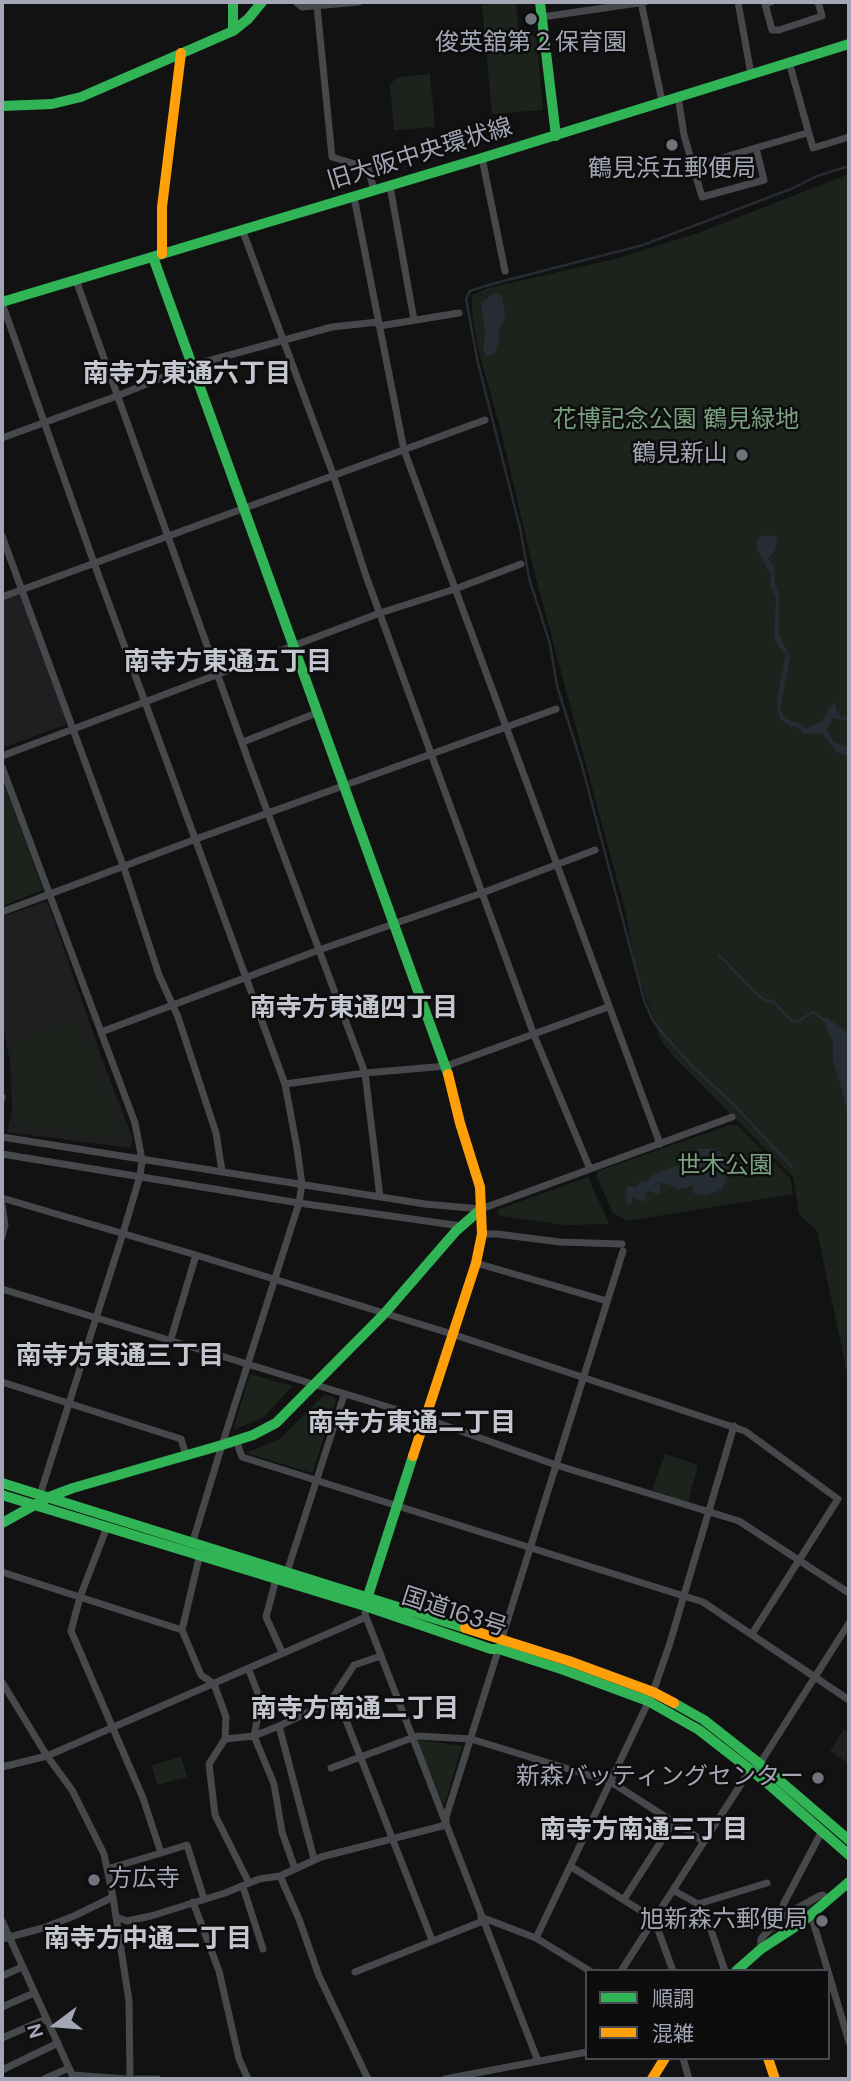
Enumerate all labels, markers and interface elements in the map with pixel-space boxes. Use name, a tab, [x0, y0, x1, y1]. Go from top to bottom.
marker: 俊英舘第２保育園	[523, 11, 539, 27]
place label: 俊英舘第２保育園	[435, 30, 627, 58]
street label: 旧大阪中央環状線	[324, 113, 516, 197]
marker: 鶴見浜五郵便局	[664, 137, 680, 153]
place label: 鶴見浜五郵便局	[588, 156, 756, 184]
district label: 南寺方東通六丁目	[83, 359, 291, 391]
park label: 花博記念公園 鶴見緑地	[553, 407, 799, 435]
place label: 鶴見新山	[632, 441, 728, 469]
marker: 鶴見新山	[734, 447, 750, 463]
district label: 南寺方東通五丁目	[124, 647, 332, 679]
district label: 南寺方東通四丁目	[250, 993, 458, 1025]
park label: 世木公園	[677, 1153, 773, 1181]
district label: 南寺方東通三丁目	[16, 1341, 224, 1373]
district label: 南寺方東通二丁目	[308, 1408, 516, 1440]
street label: 国道163号	[398, 1583, 510, 1643]
district label: 南寺方南通二丁目	[251, 1694, 459, 1726]
place label: 新森バッティングセンター	[516, 1764, 804, 1792]
marker: 新森バッティングセンター	[810, 1770, 826, 1786]
district label: 南寺方南通三丁目	[540, 1815, 748, 1847]
place label: 方広寺	[108, 1866, 180, 1894]
marker: 方広寺	[86, 1872, 102, 1888]
place label: 旭新森六郵便局	[640, 1907, 808, 1935]
marker: 旭新森六郵便局	[814, 1913, 830, 1929]
district label: 南寺方中通二丁目	[44, 1924, 252, 1956]
legend	[585, 1969, 830, 2060]
text: 順調	[652, 1985, 694, 2013]
north arrow	[21, 1990, 91, 2060]
text: 混雑	[652, 2020, 694, 2048]
text: N	[21, 2021, 49, 2041]

